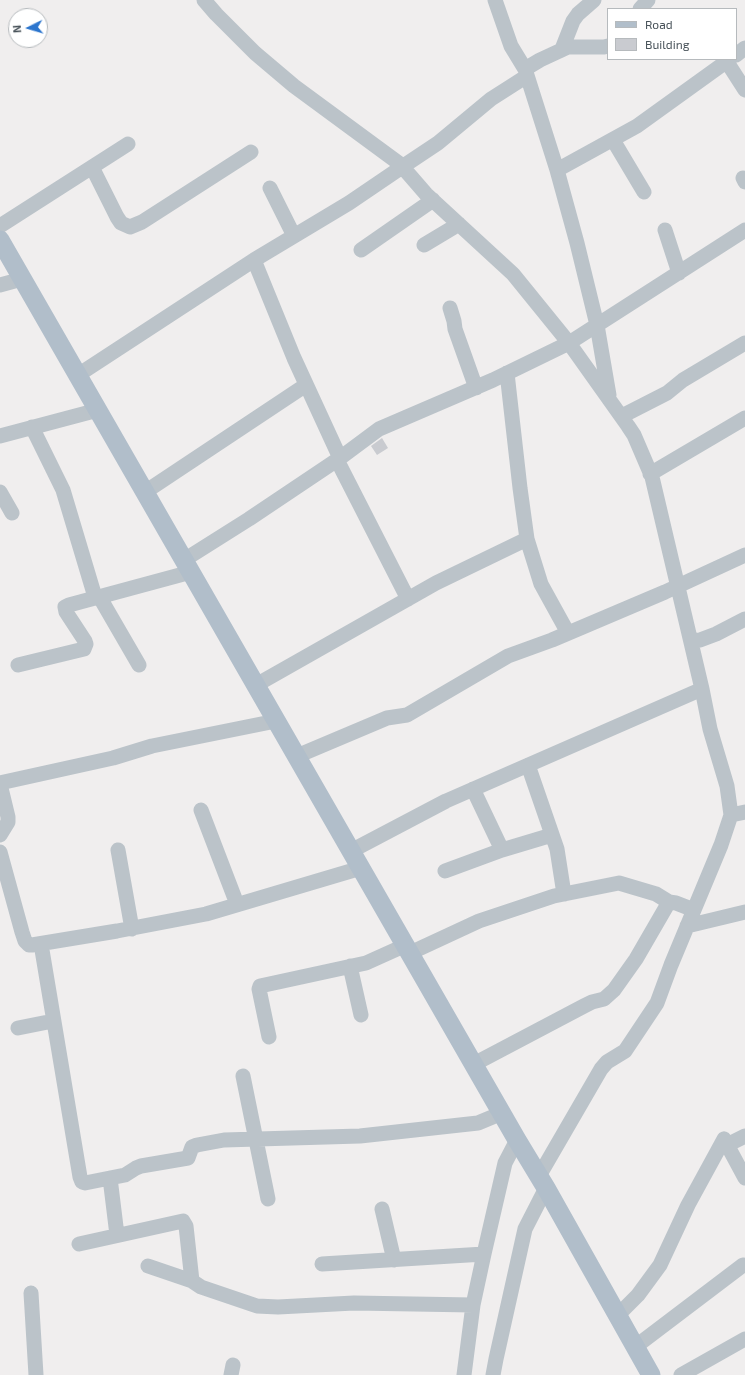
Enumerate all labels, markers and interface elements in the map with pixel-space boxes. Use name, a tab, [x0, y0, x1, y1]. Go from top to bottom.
north arrow	[8, 8, 48, 48]
legend	[607, 8, 737, 60]
text: Road	[645, 17, 673, 31]
text: N	[10, 24, 23, 34]
text: Building	[645, 37, 689, 51]

